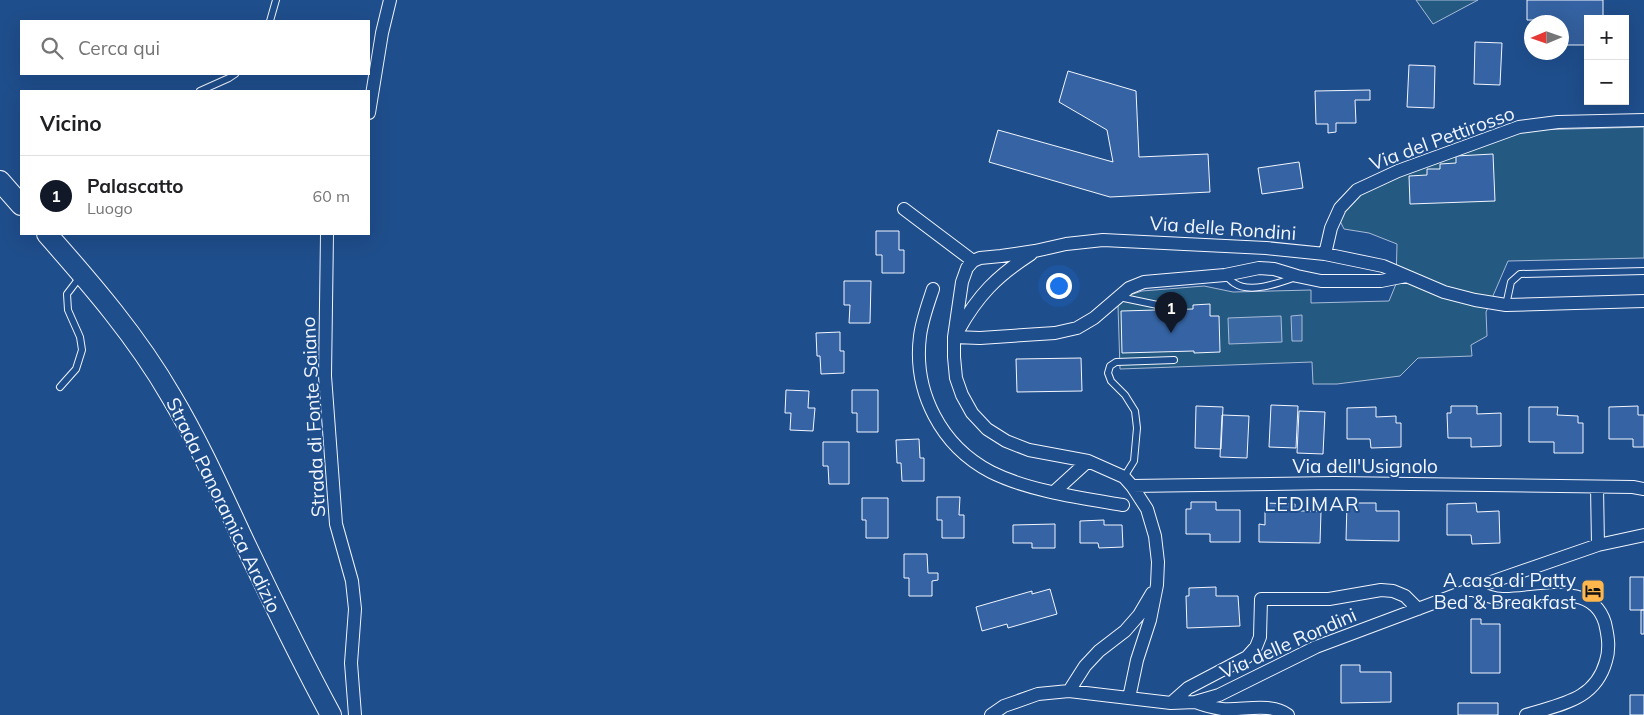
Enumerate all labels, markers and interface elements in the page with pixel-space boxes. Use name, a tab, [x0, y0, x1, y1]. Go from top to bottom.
north arrow	[1524, 15, 1569, 60]
map controls	[1584, 15, 1629, 105]
button: +	[1584, 15, 1629, 60]
search box	[20, 20, 370, 75]
icon: search	[38, 34, 66, 62]
text: Cerca qui	[78, 36, 160, 60]
button: −	[1584, 60, 1629, 105]
street label: Via del Pettirosso	[1366, 101, 1518, 175]
text: Vicino	[40, 110, 102, 136]
text: Palascatto	[87, 174, 184, 198]
text: 1	[51, 186, 61, 206]
text: 60 m	[313, 186, 350, 206]
text: Luogo	[87, 198, 133, 218]
street label: Via delle Rondini	[1149, 211, 1297, 245]
your location	[1046, 273, 1072, 299]
pin: 1	[1155, 292, 1187, 333]
street label: Strada di Fonte Saiano	[296, 316, 330, 518]
street label: Strada Panoramica Ardizio	[161, 393, 287, 617]
street label: Via dell'Usignolo	[1292, 454, 1438, 478]
district label: LEDIMAR	[1264, 491, 1360, 516]
place label: A casa di Patty Bed & Breakfast	[1434, 568, 1576, 614]
hotel icon: A casa di Patty Bed & Breakfast	[1580, 578, 1606, 604]
street label: Via delle Rondini	[1216, 602, 1360, 684]

